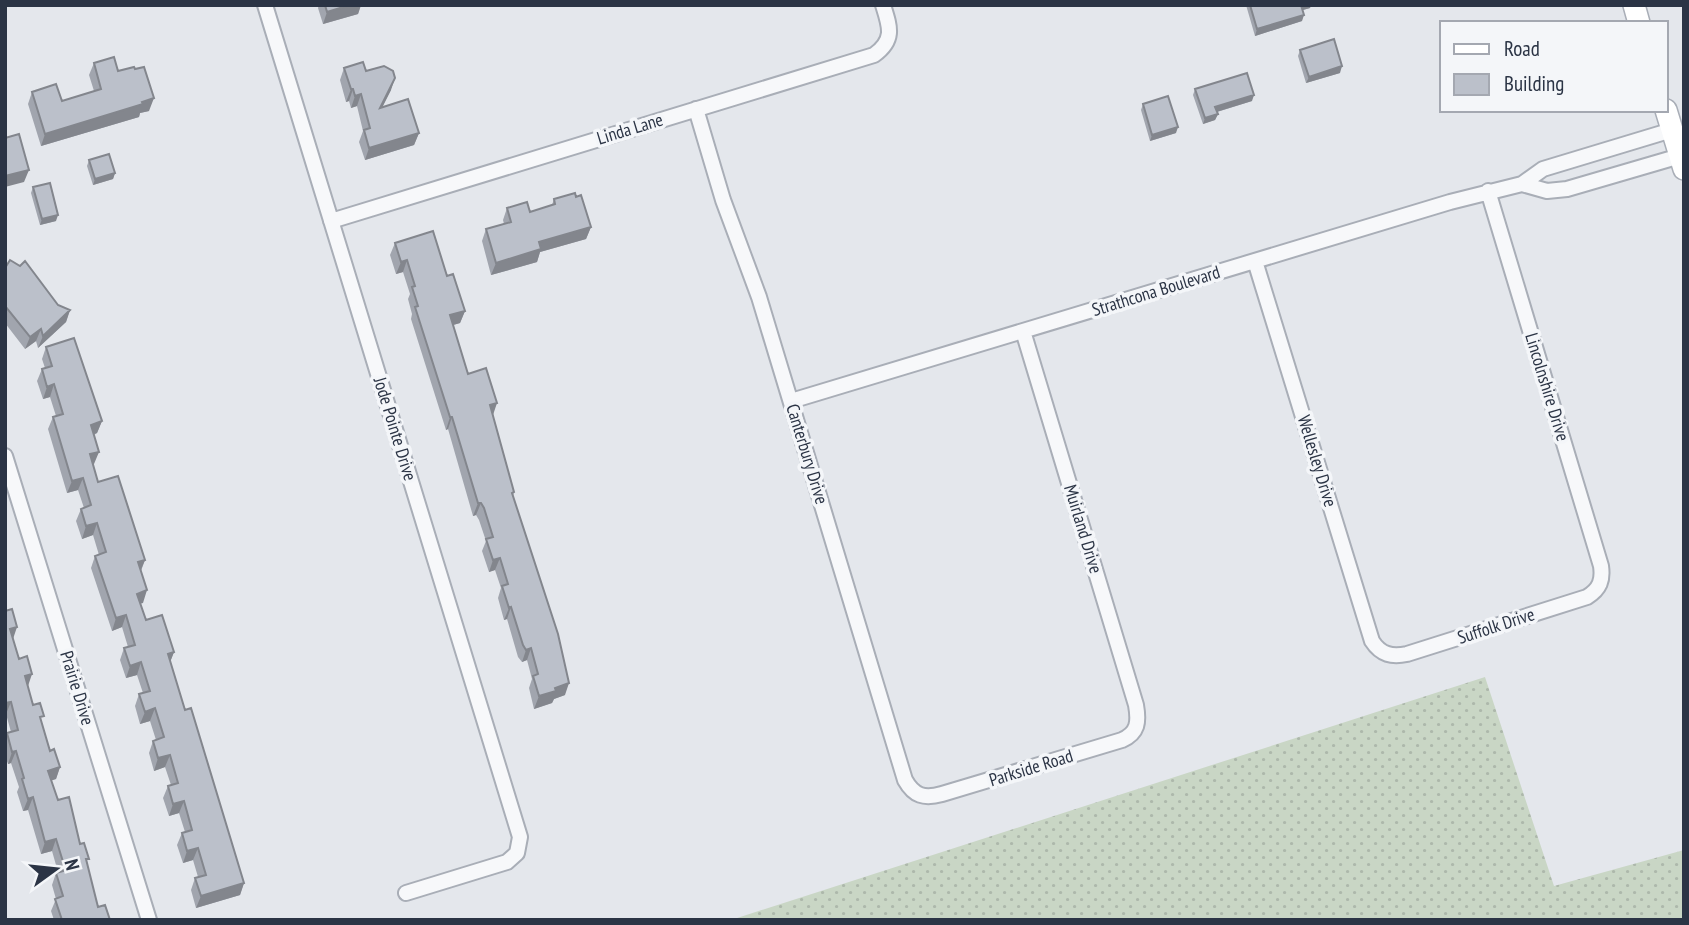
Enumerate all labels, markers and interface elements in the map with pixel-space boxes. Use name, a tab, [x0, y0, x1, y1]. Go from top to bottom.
legend	[1440, 21, 1668, 112]
text: Road	[1504, 35, 1540, 62]
text: Building	[1504, 70, 1564, 97]
street label: Linda Lane	[594, 108, 666, 149]
street label: Strathcona Boulevard	[1089, 260, 1223, 321]
street label: Lincolnshire Drive	[1520, 330, 1575, 444]
street label: Jode Pointe Drive	[369, 373, 422, 483]
street label: Canterbury Drive	[781, 401, 834, 507]
street label: Wellesley Drive	[1293, 412, 1342, 510]
street label: Muirland Drive	[1059, 482, 1108, 576]
street label: Suffolk Drive	[1454, 602, 1537, 649]
street label: Prairie Drive	[55, 648, 100, 728]
street label: Parkside Road	[986, 744, 1076, 791]
north arrow	[21, 834, 91, 904]
text: N	[60, 857, 85, 873]

